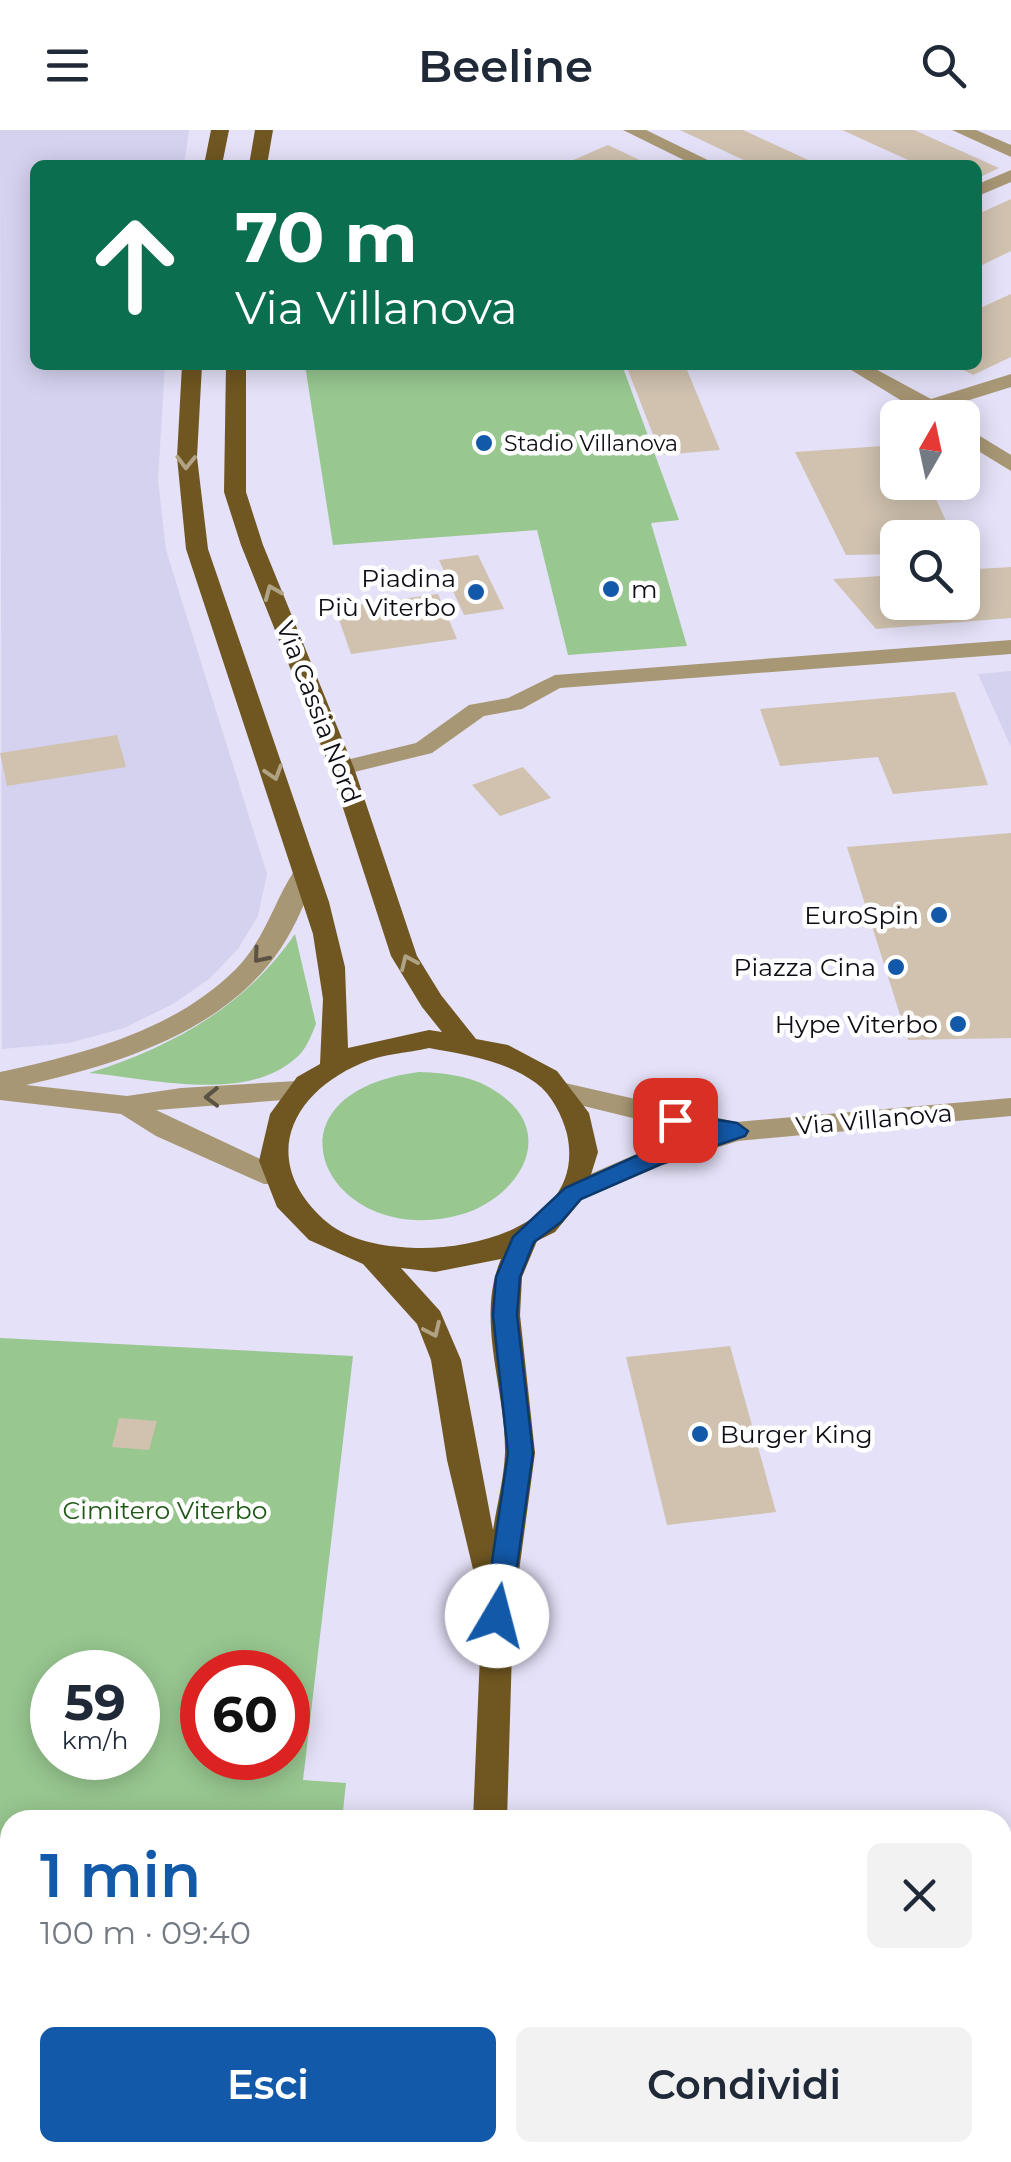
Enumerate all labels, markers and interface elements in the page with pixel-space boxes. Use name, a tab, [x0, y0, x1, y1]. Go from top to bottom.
icon: menu	[40, 38, 95, 93]
text: Beeline	[418, 38, 593, 93]
icon: search	[916, 38, 971, 93]
text: 70 m	[235, 194, 418, 280]
icon: ahead	[70, 200, 200, 330]
text: Via Villanova	[235, 280, 518, 335]
north arrow	[880, 400, 980, 500]
map controls	[880, 400, 980, 620]
place label: Stadio Villanova	[504, 430, 678, 457]
marker: Stadio Villanova	[473, 432, 495, 454]
one-way arrow	[175, 456, 197, 471]
button: search	[880, 520, 980, 620]
place label: Piadina Più Viterbo	[317, 563, 456, 622]
place label: m	[631, 574, 658, 604]
marker: m	[600, 578, 622, 600]
marker: Piadina Più Viterbo	[465, 581, 487, 603]
one-way arrow	[263, 584, 283, 601]
street label: Via Cassia Nord	[271, 617, 367, 807]
one-way arrow	[263, 764, 283, 781]
place label: EuroSpin	[804, 900, 919, 930]
marker: EuroSpin	[928, 904, 950, 926]
one-way arrow	[253, 944, 271, 962]
place label: Piazza Cina	[734, 952, 876, 982]
one-way arrow	[400, 954, 420, 972]
marker: Piazza Cina	[885, 956, 907, 978]
place label: Hype Viterbo	[775, 1009, 938, 1039]
marker: Hype Viterbo	[947, 1013, 969, 1035]
pin	[633, 1078, 718, 1163]
one-way arrow	[203, 1086, 218, 1108]
icon: arrive	[648, 1093, 703, 1148]
street label: Via Villanova	[794, 1097, 954, 1141]
one-way arrow	[421, 1320, 441, 1338]
place label: Burger King	[720, 1419, 873, 1449]
marker: Burger King	[689, 1423, 711, 1445]
park label: Cimitero Viterbo	[63, 1495, 267, 1525]
position arrow	[445, 1564, 549, 1668]
speed limit sign: 60	[180, 1650, 310, 1780]
text: 59	[64, 1672, 126, 1733]
text: km/h	[62, 1725, 128, 1755]
text: 1 min	[40, 1839, 201, 1912]
button: close	[867, 1843, 972, 1948]
text: 100 m · 09:40	[40, 1913, 251, 1952]
button: Esci	[40, 2027, 496, 2142]
button: Condividi	[516, 2027, 972, 2142]

